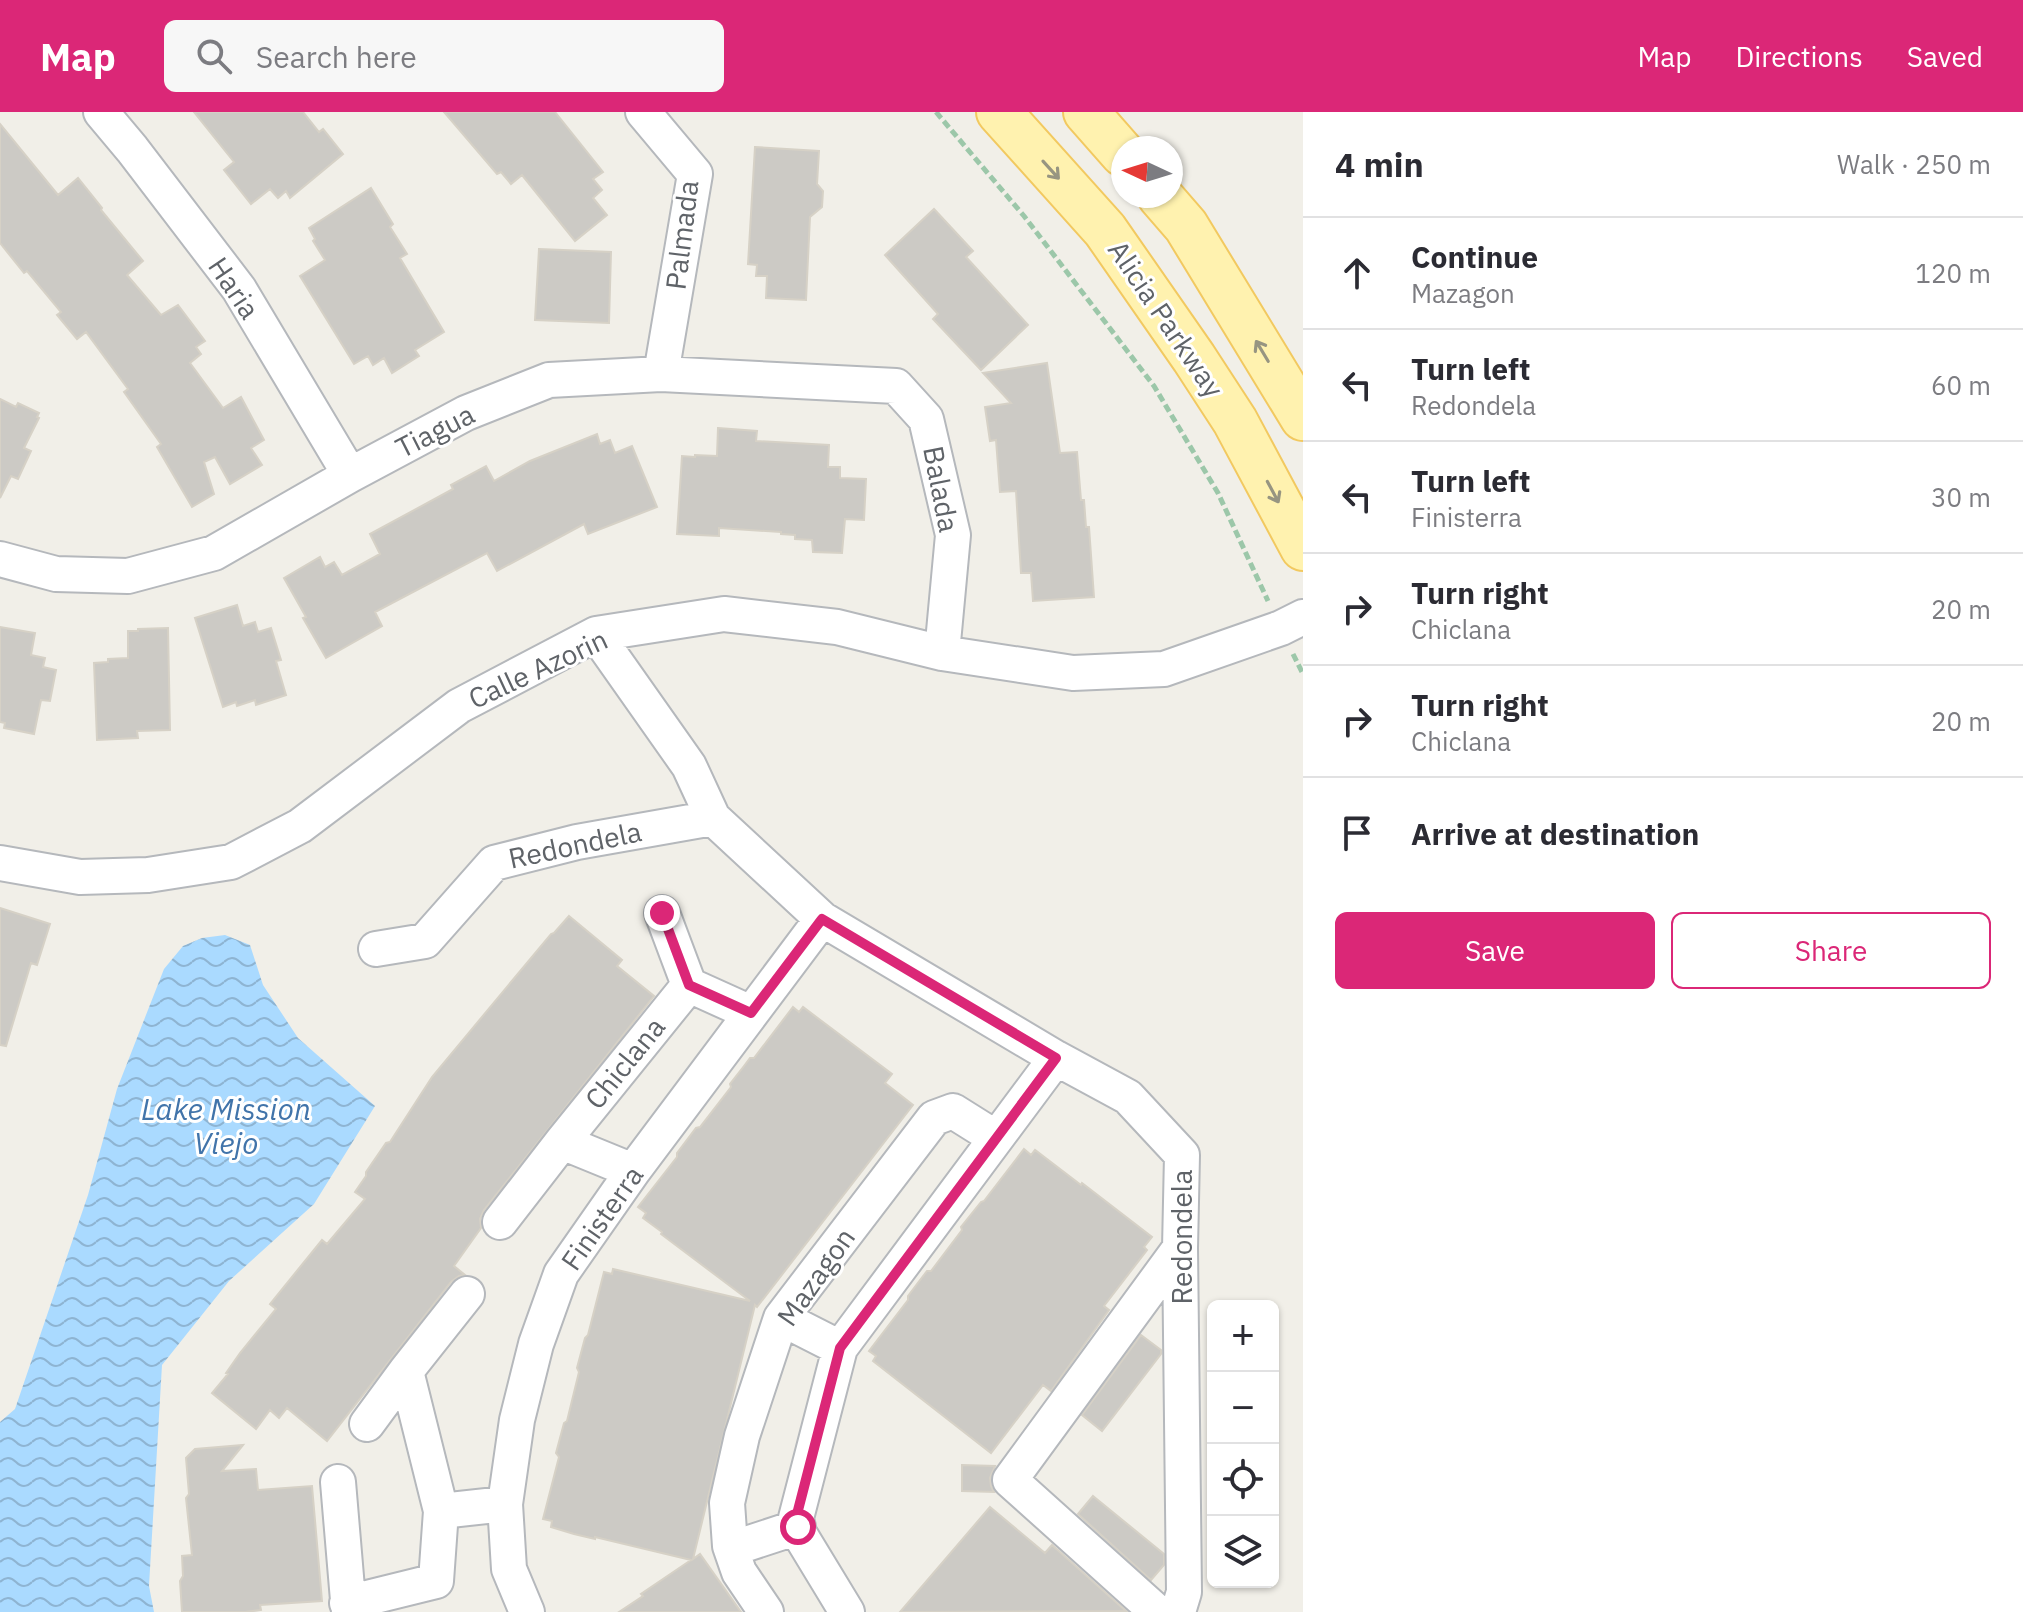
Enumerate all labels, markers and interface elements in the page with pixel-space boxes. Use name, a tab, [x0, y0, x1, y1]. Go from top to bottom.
search box	[164, 20, 724, 92]
text: Map	[40, 32, 116, 81]
icon: search	[192, 34, 236, 78]
text: Search here	[256, 37, 417, 76]
text: Map	[1637, 38, 1691, 75]
text: Directions	[1735, 38, 1863, 75]
text: Saved	[1907, 38, 1983, 75]
north arrow	[1111, 136, 1183, 208]
text: 4 min	[1335, 142, 1424, 186]
text: Walk · 250 m	[1837, 147, 1991, 181]
one-way arrow	[1041, 160, 1060, 180]
street label: Palmada	[656, 178, 707, 292]
street label: Alicia Parkway	[1100, 233, 1233, 404]
text: Continue	[1411, 237, 1538, 276]
street label: Haria	[200, 250, 269, 326]
icon: ahead	[1335, 251, 1379, 295]
text: 120 m	[1915, 256, 1991, 290]
text: Mazagon	[1411, 276, 1515, 310]
one-way arrow	[1254, 340, 1270, 363]
text: Turn left	[1411, 349, 1530, 388]
icon: left	[1335, 363, 1379, 407]
text: 60 m	[1931, 368, 1991, 402]
text: Redondela	[1411, 388, 1536, 422]
street label: Tiagua	[389, 395, 480, 466]
street label: Balada	[915, 443, 968, 535]
text: Turn left	[1411, 461, 1530, 500]
icon: left	[1335, 475, 1379, 519]
one-way arrow	[1265, 479, 1281, 503]
text: 30 m	[1931, 480, 1991, 514]
text: Finisterra	[1411, 500, 1522, 534]
text: Turn right	[1411, 573, 1549, 612]
icon: right	[1335, 587, 1379, 631]
text: 20 m	[1931, 592, 1991, 626]
text: Chiclana	[1411, 612, 1511, 646]
street label: Calle Azorin	[462, 620, 613, 717]
text: Turn right	[1411, 685, 1549, 724]
icon: right	[1335, 699, 1379, 743]
text: 20 m	[1931, 704, 1991, 738]
text: Chiclana	[1411, 724, 1511, 758]
icon: arrive	[1335, 811, 1379, 855]
street label: Redondela	[505, 812, 645, 877]
text: Arrive at destination	[1411, 814, 1699, 853]
route end	[644, 895, 680, 931]
button: Save	[1335, 912, 1655, 989]
button: Share	[1671, 912, 1991, 989]
street label: Chiclana	[576, 1009, 673, 1116]
water label: Lake Mission Viejo	[141, 1089, 311, 1162]
street label: Finisterra	[552, 1158, 651, 1277]
street label: Redondela	[1163, 1170, 1200, 1304]
street label: Mazagon	[768, 1220, 863, 1333]
map controls	[1207, 1300, 1279, 1588]
button: +	[1207, 1300, 1279, 1372]
button: −	[1207, 1372, 1279, 1444]
button: locate	[1207, 1444, 1279, 1516]
route start	[780, 1509, 816, 1545]
button: layers	[1207, 1516, 1279, 1588]

